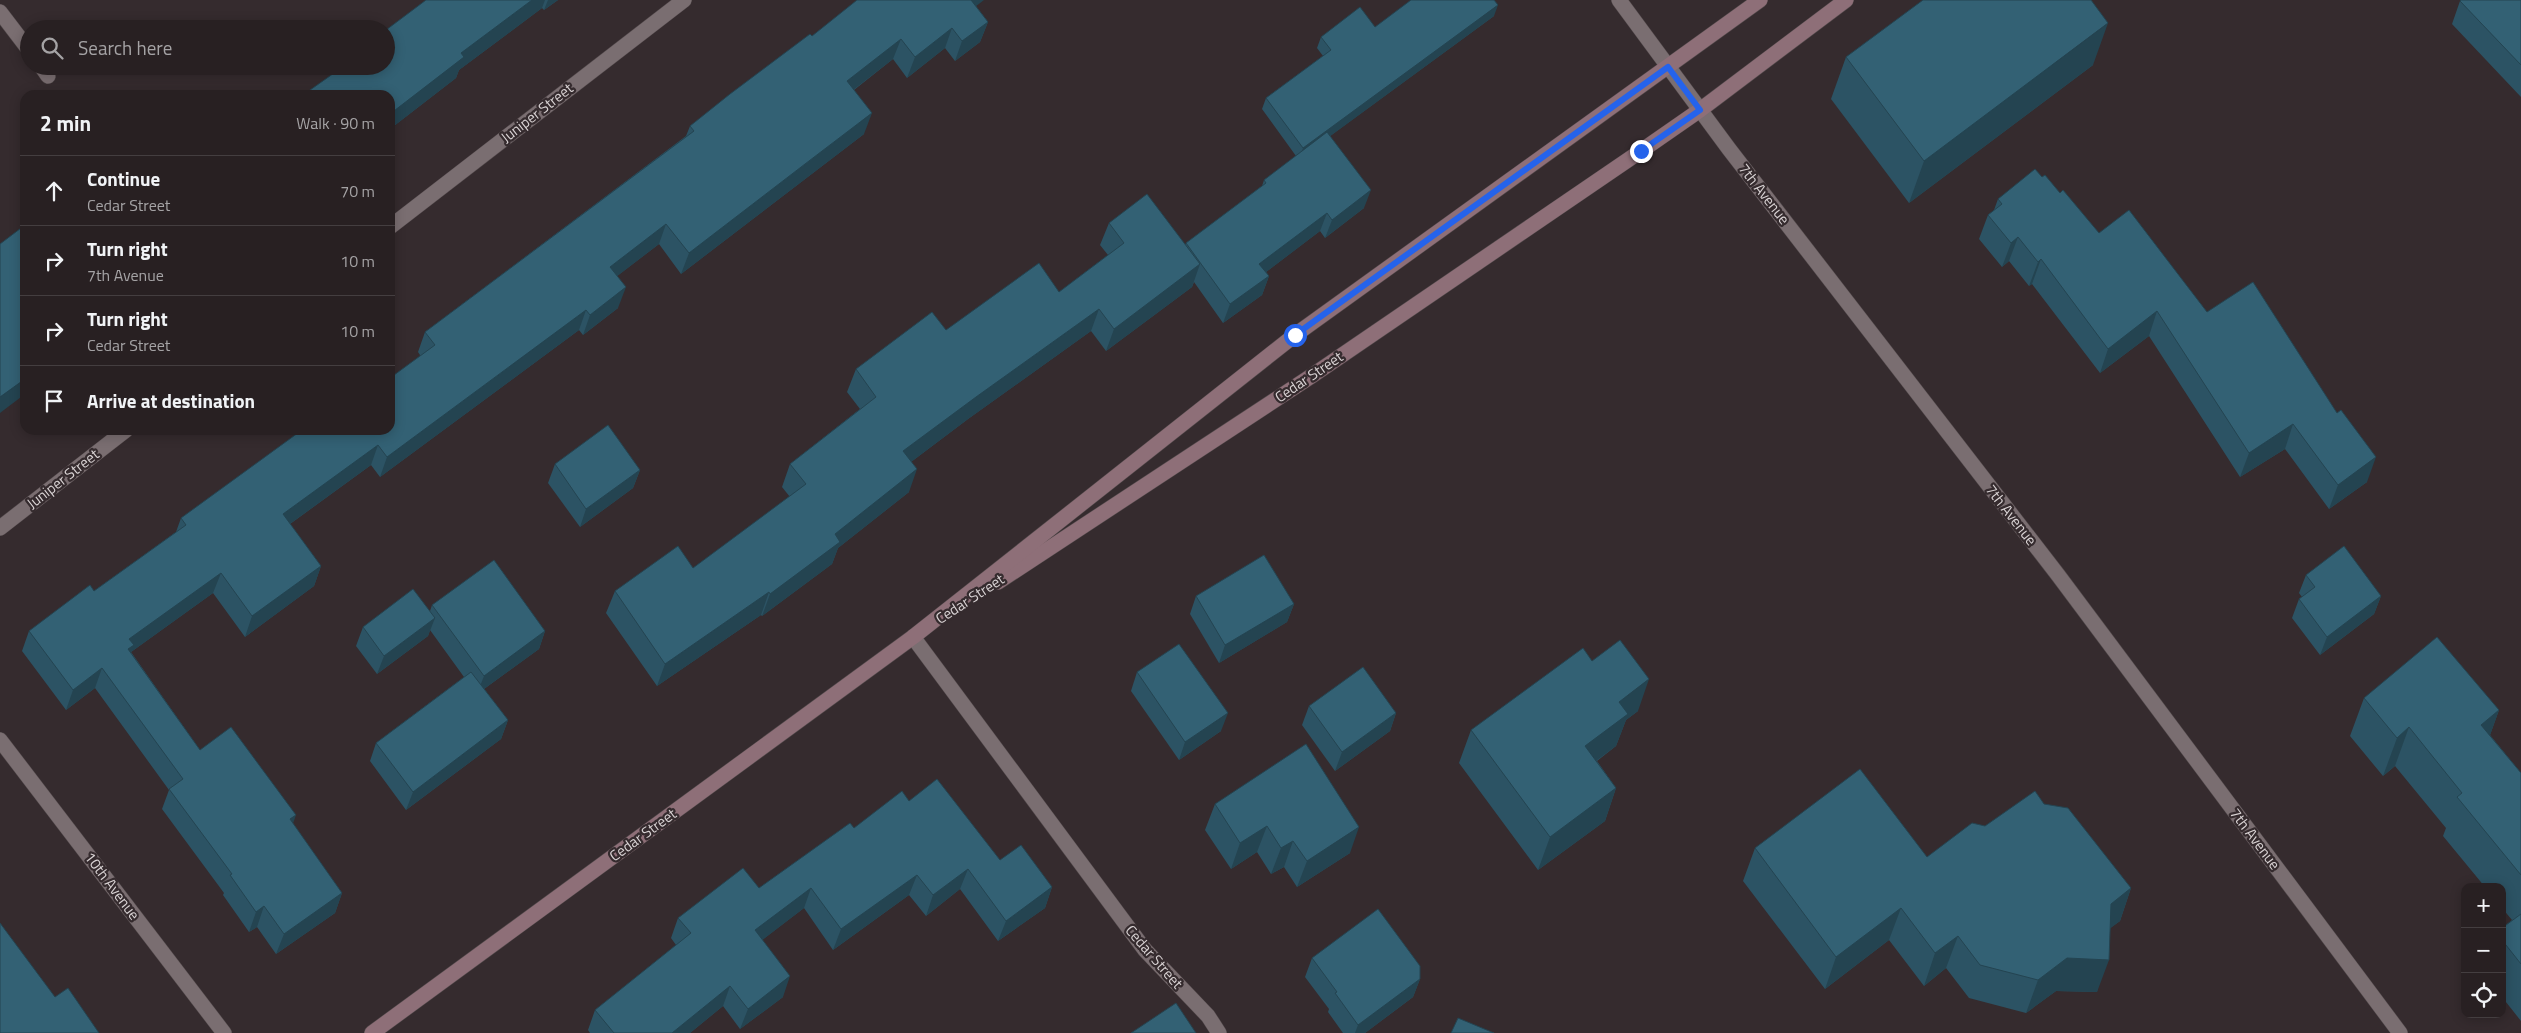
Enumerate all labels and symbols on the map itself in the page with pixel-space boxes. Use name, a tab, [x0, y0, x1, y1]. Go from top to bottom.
street label: Juniper Street	[496, 77, 578, 148]
route end	[1630, 140, 1653, 163]
street label: 7th Avenue	[1733, 158, 1796, 229]
route start	[1284, 324, 1307, 347]
street label: Cedar Street	[1270, 345, 1348, 408]
street label: Juniper Street	[22, 443, 104, 514]
street label: 7th Avenue	[1980, 479, 2043, 550]
street label: Cedar Street	[931, 567, 1009, 630]
street label: Cedar Street	[604, 802, 682, 867]
street label: 7th Avenue	[2225, 803, 2286, 874]
street label: 10th Avenue	[79, 847, 146, 925]
street label: Cedar Street	[1120, 920, 1189, 994]

